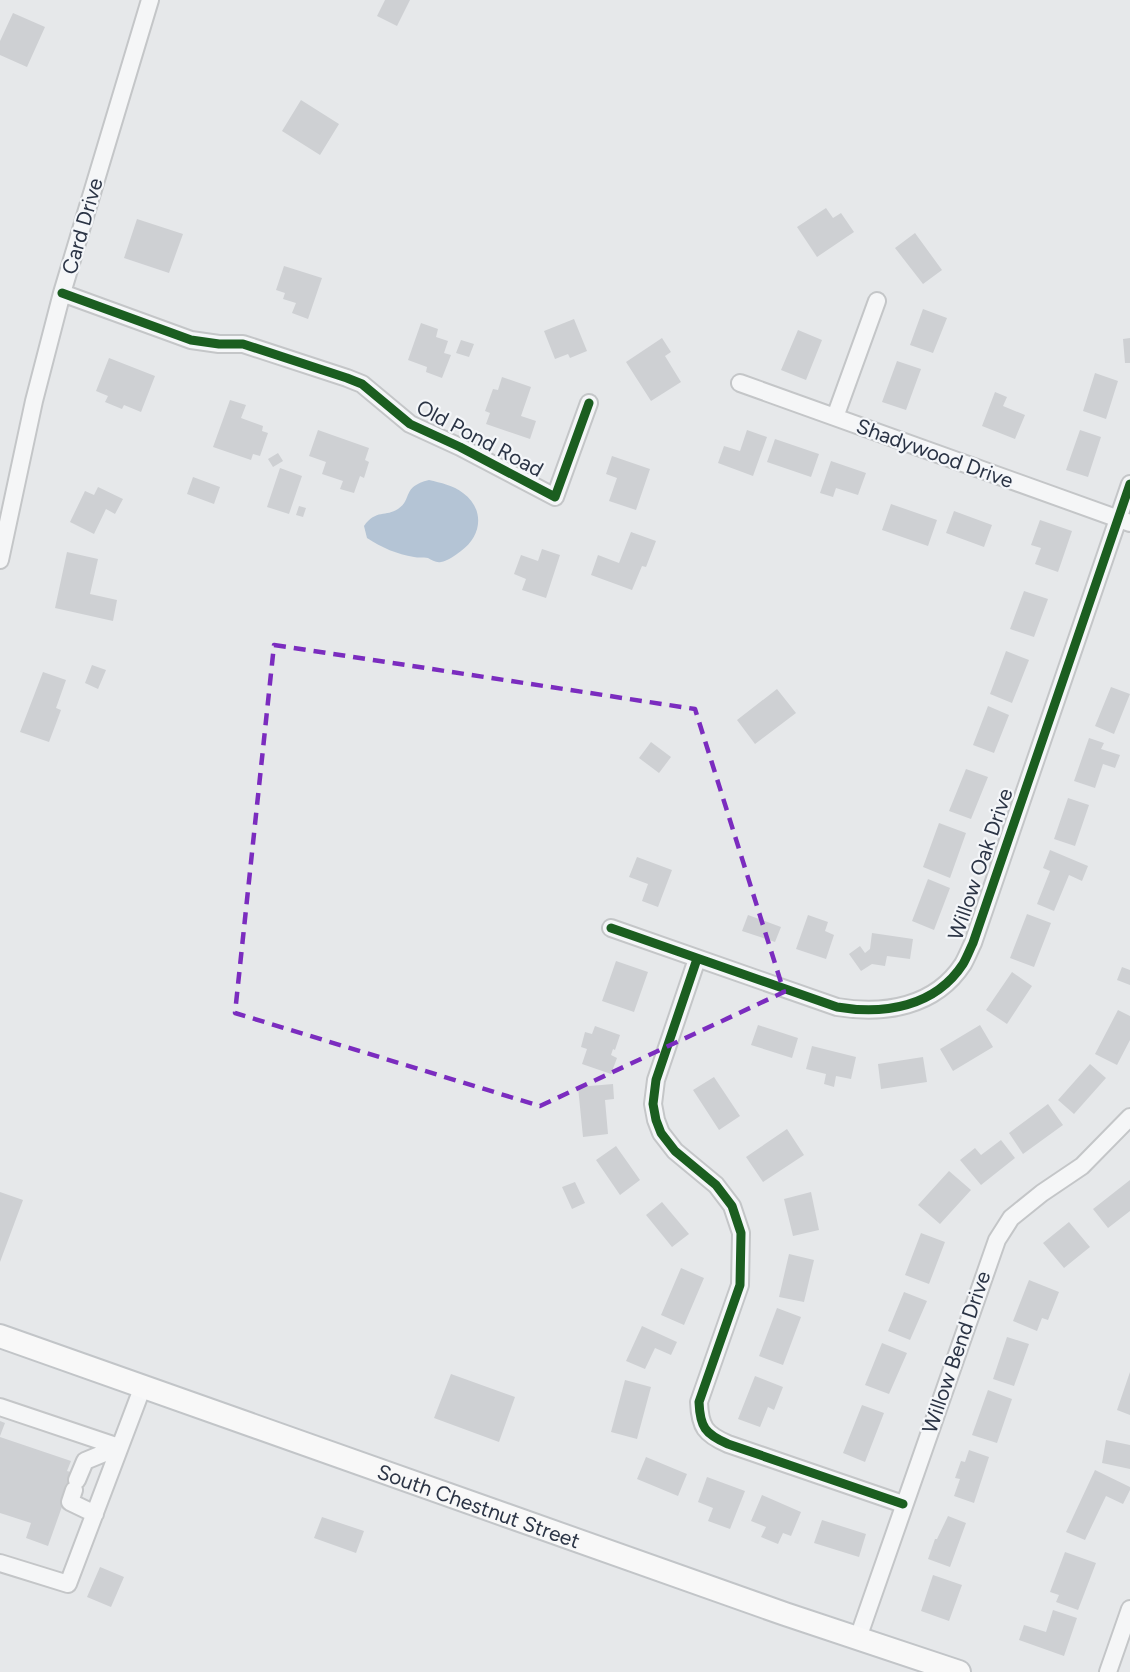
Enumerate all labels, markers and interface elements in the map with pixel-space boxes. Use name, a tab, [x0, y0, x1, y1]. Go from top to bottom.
street label: Card Drive	[56, 175, 108, 277]
street label: Old Pond Road	[412, 394, 548, 482]
street label: Shadywood Drive	[853, 413, 1017, 493]
street label: Willow Oak Drive	[942, 785, 1018, 943]
street label: Willow Bend Drive	[917, 1268, 995, 1436]
street label: South Chestnut Street	[374, 1458, 584, 1553]

